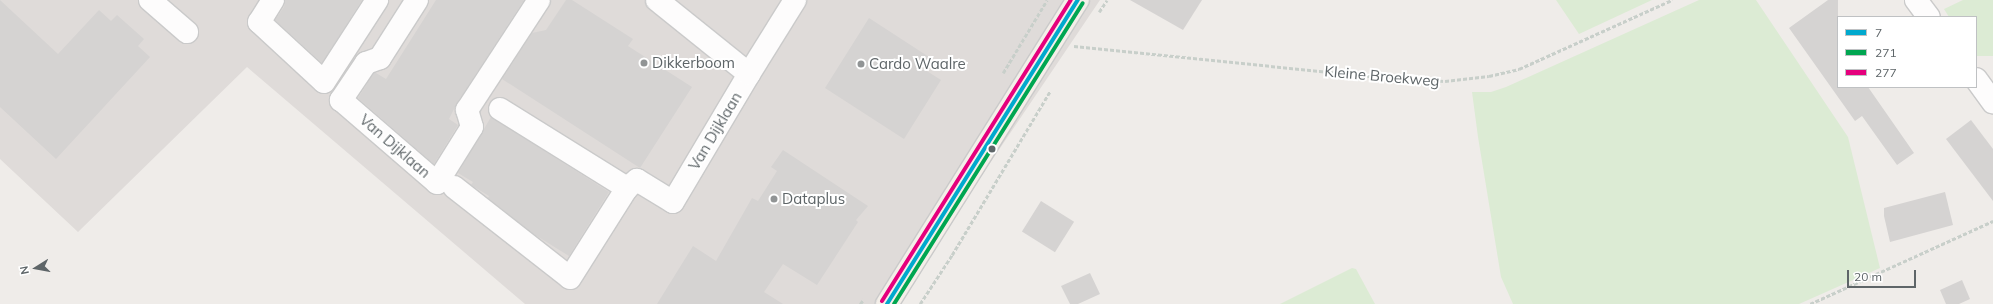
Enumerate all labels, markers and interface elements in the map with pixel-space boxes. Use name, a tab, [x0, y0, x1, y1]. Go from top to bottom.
legend	[1837, 16, 1977, 88]
text: 7	[1875, 25, 1882, 40]
text: 271	[1875, 45, 1897, 60]
place label: Dikkerboom	[652, 54, 735, 72]
place label: Cardo Waalre	[869, 55, 966, 73]
marker: Dikkerboom	[639, 58, 649, 68]
marker: Cardo Waalre	[856, 59, 866, 69]
street label: Kleine Broekweg	[1324, 62, 1440, 90]
text: 277	[1875, 65, 1897, 80]
street label: Van Dijklaan	[685, 89, 745, 173]
street label: Van Dijklaan	[356, 110, 434, 182]
unlabelled marker	[987, 144, 997, 154]
place label: Dataplus	[782, 190, 845, 208]
marker: Dataplus	[769, 194, 779, 204]
north arrow	[16, 248, 56, 288]
scale bar	[1849, 262, 1918, 288]
text: N	[17, 265, 32, 276]
text: 20 m	[1854, 269, 1882, 284]

